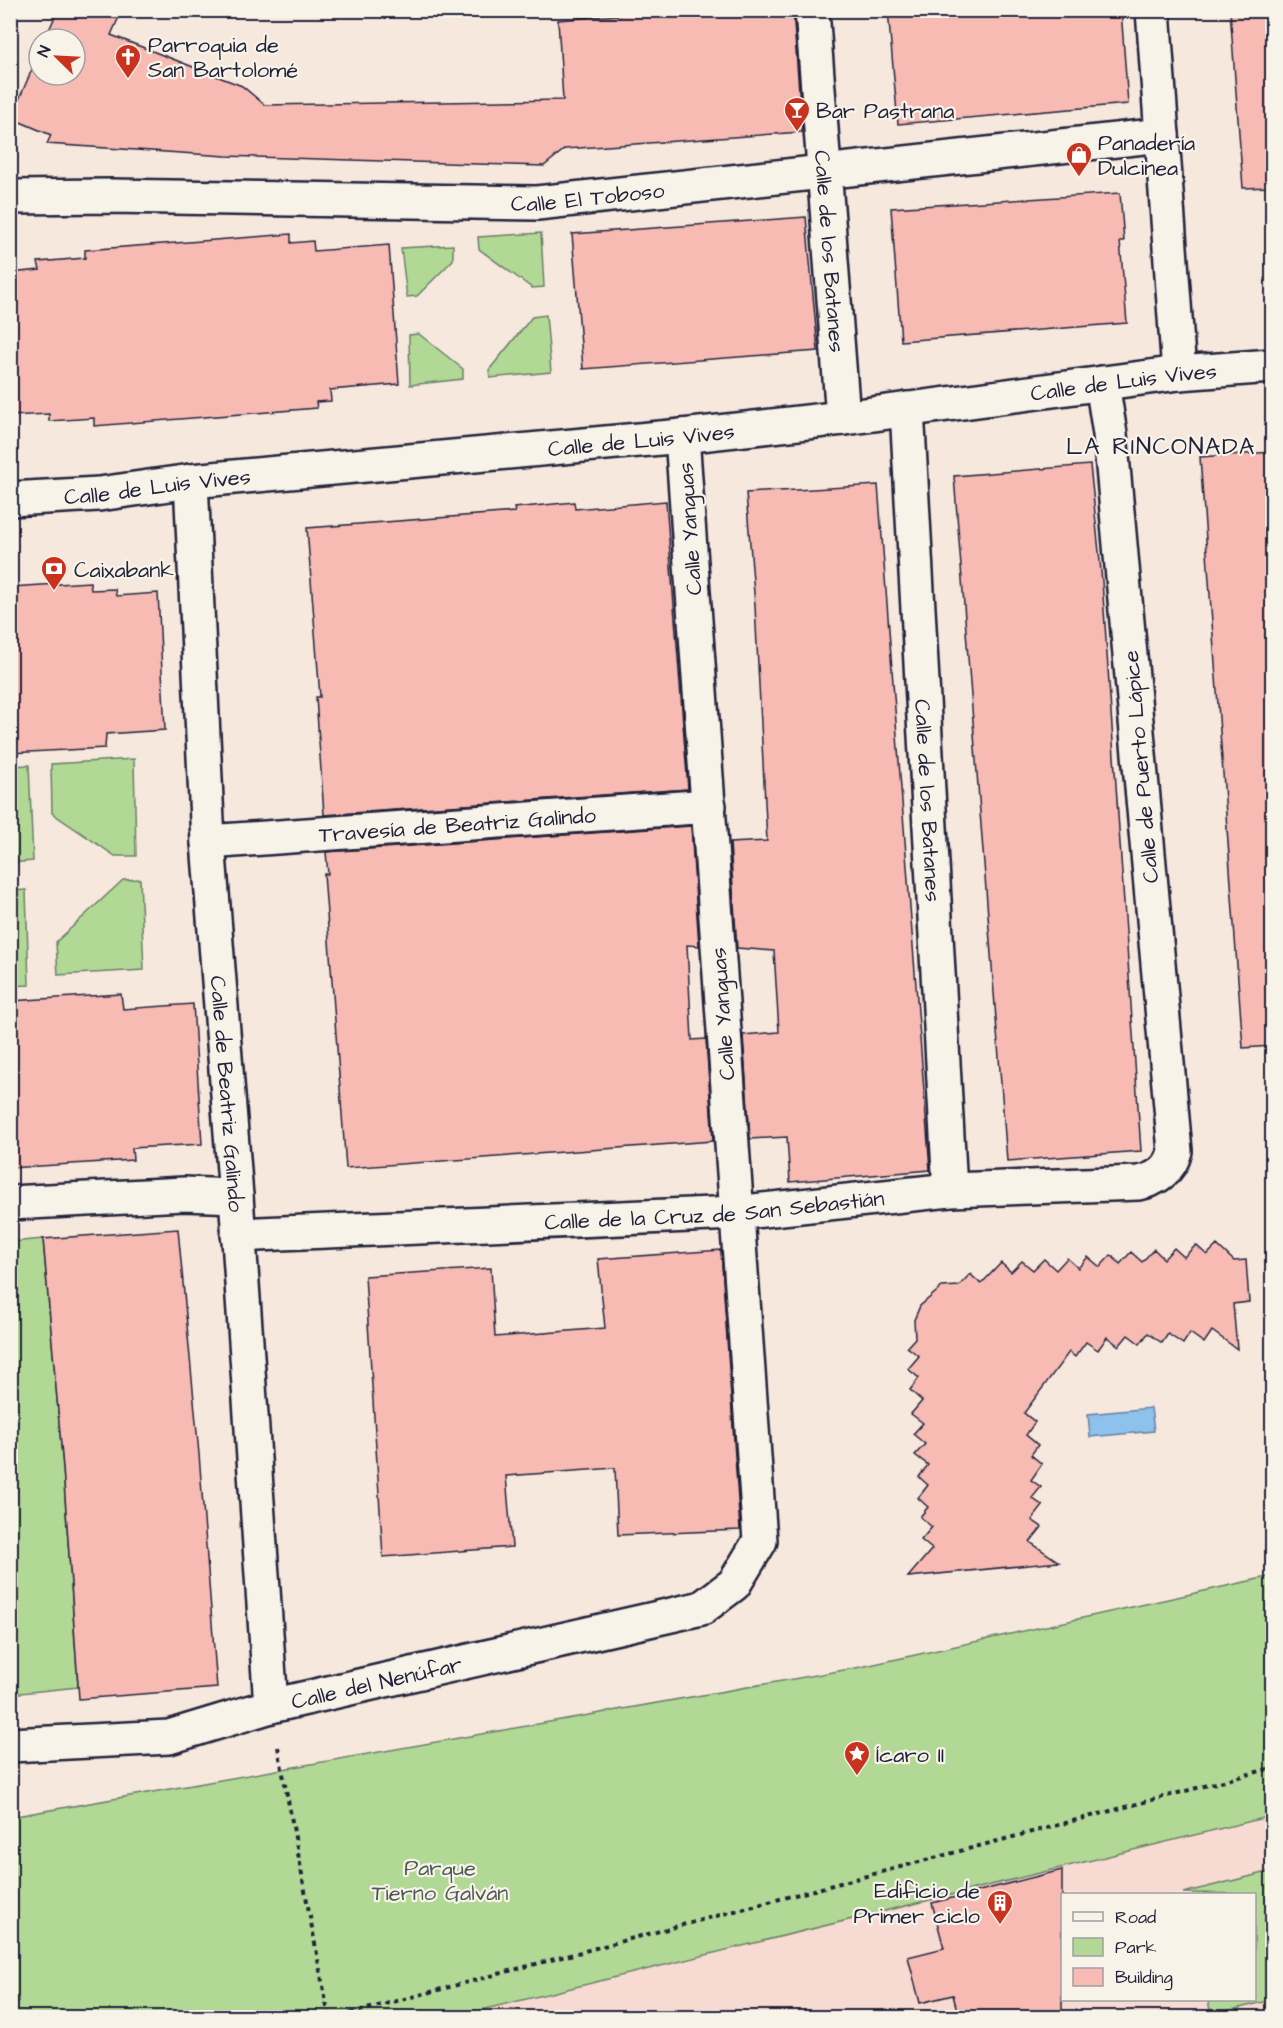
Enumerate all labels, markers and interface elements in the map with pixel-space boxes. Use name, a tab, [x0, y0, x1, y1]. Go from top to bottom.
north arrow	[27, 27, 87, 87]
place label: Parroquia de San Bartolomé	[148, 30, 298, 86]
text: N	[32, 42, 56, 60]
church icon: Parroquia de San Bartolomé	[113, 42, 143, 80]
bar icon: Bar Pastrana	[782, 95, 812, 133]
place label: Bar Pastrana	[816, 96, 954, 127]
place label: Panadería Dulcinea	[1098, 128, 1195, 184]
shop icon: Panadería Dulcinea	[1064, 140, 1094, 178]
street label: Calle de los Batanes	[806, 149, 852, 354]
street label: Calle El Toboso	[511, 175, 667, 220]
street label: Calle de Luis Vives	[1029, 356, 1218, 410]
street label: Calle de Luis Vives	[546, 416, 736, 465]
district label: LA RINCONADA	[1066, 430, 1256, 464]
street label: Calle Yanguas	[670, 461, 712, 596]
street label: Calle de Luis Vives	[63, 462, 252, 513]
bank icon: Caixabank	[39, 554, 69, 592]
place label: Caixabank	[74, 555, 174, 586]
street label: Calle de Puerto Lápice	[1116, 649, 1167, 885]
street label: Calle de los Batanes	[906, 698, 948, 903]
street label: Travesía de Beatriz Galindo	[318, 800, 598, 851]
street label: Calle Yanguas	[703, 946, 745, 1081]
street label: Calle de Beatriz Galindo	[202, 974, 251, 1214]
street label: Calle de la Cruz de San Sebastián	[544, 1183, 886, 1238]
street label: Calle del Nenúfar	[288, 1649, 465, 1718]
place icon: Ícaro II	[842, 1739, 872, 1777]
place label: Ícaro II	[876, 1740, 944, 1771]
park label: Parque Tierno Galván	[372, 1853, 508, 1909]
place label: Edificio de Primer ciclo	[854, 1876, 981, 1932]
building icon: Edificio de Primer ciclo	[985, 1888, 1015, 1926]
legend	[1061, 1893, 1256, 2001]
text: Road	[1115, 1905, 1156, 1930]
text: Park	[1115, 1935, 1157, 1960]
text: Building	[1115, 1965, 1173, 1991]

